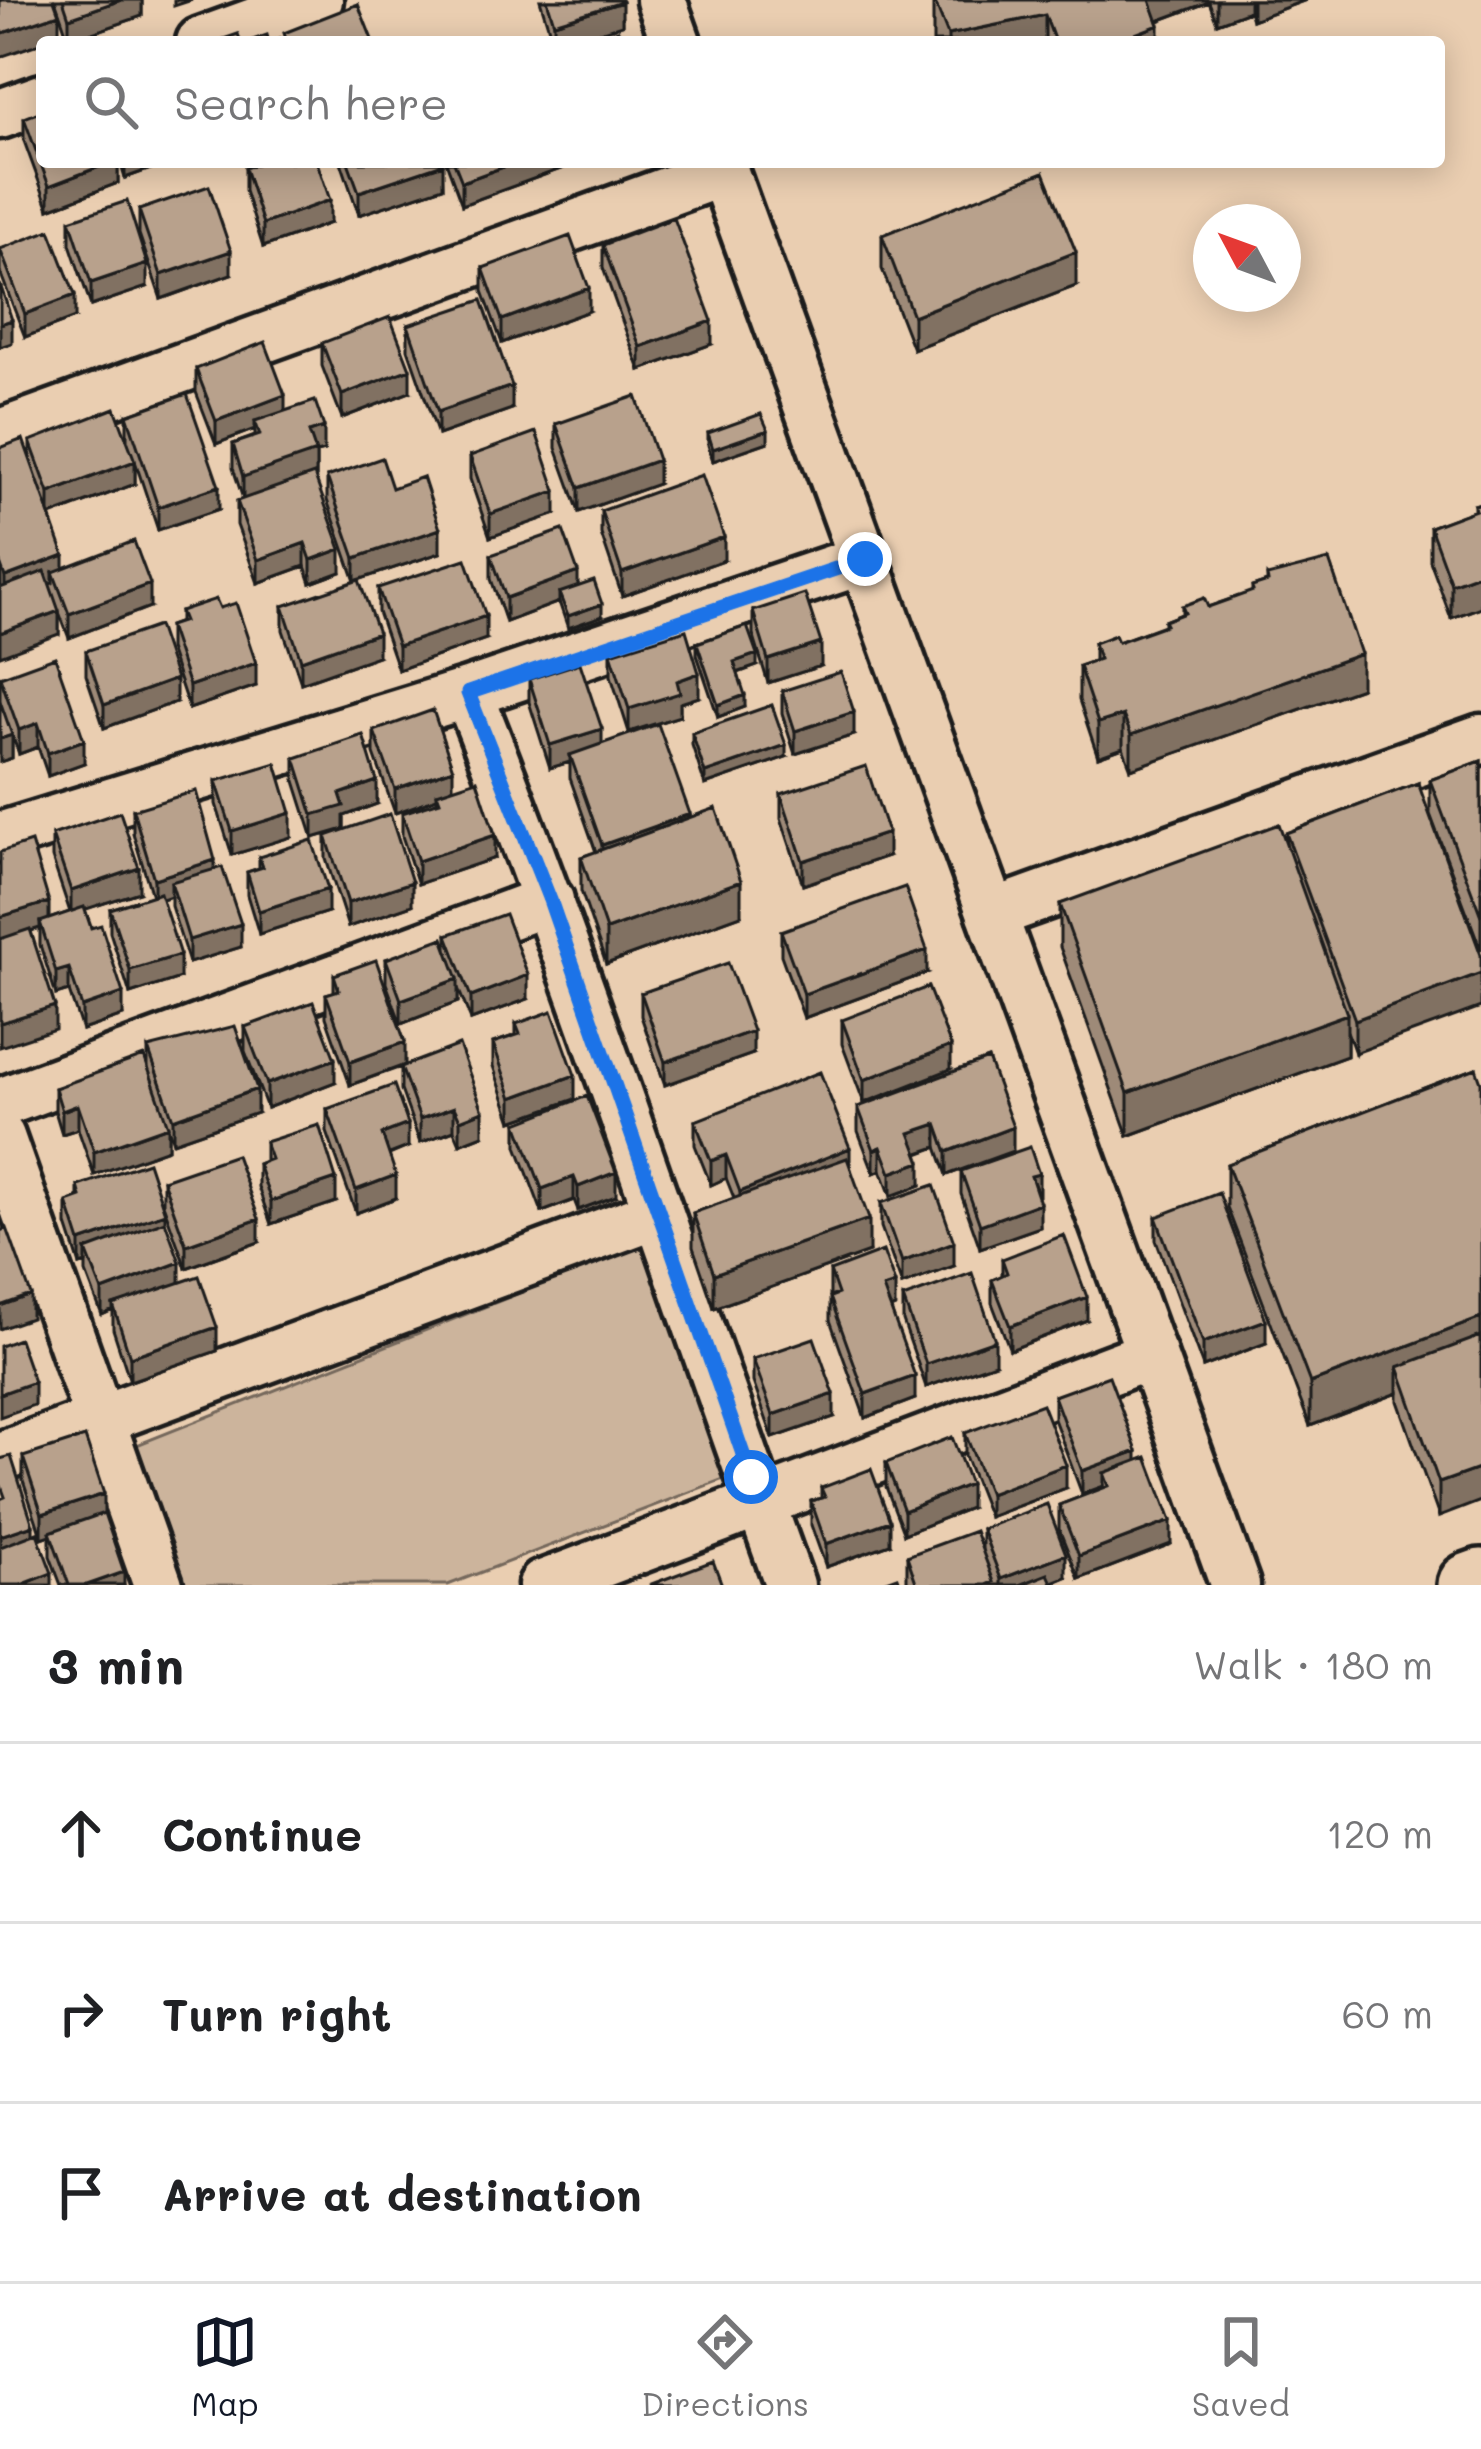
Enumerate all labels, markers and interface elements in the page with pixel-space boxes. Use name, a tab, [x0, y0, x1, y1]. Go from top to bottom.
search box	[36, 36, 1445, 168]
icon: search	[78, 69, 144, 135]
text: Search here	[174, 73, 448, 131]
north arrow	[1193, 204, 1301, 312]
route end	[838, 532, 892, 586]
route start	[724, 1450, 778, 1504]
text: 3 min	[48, 1630, 184, 1697]
text: Walk · 180 m	[1193, 1638, 1433, 1689]
icon: ahead	[48, 1800, 114, 1866]
text: Continue	[162, 1804, 362, 1862]
text: 120 m	[1326, 1807, 1433, 1858]
icon: right	[48, 1980, 114, 2046]
text: Turn right	[162, 1984, 391, 2042]
text: 60 m	[1342, 1987, 1433, 2038]
icon: arrive	[48, 2160, 114, 2226]
text: Arrive at destination	[162, 2164, 642, 2222]
tab: Map	[191, 2309, 259, 2424]
tab: Directions	[641, 2309, 809, 2424]
tab: Saved	[1192, 2309, 1290, 2424]

